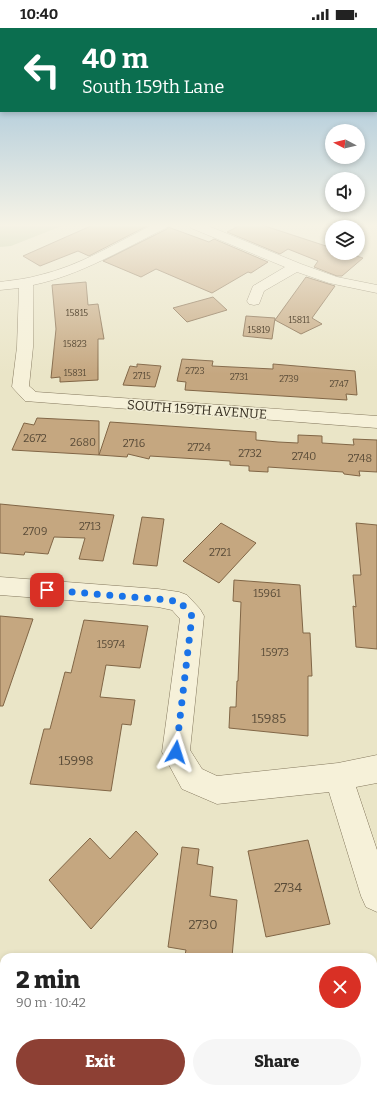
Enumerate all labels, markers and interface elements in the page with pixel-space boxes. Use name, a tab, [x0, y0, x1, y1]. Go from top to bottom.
text: 10:40	[20, 5, 58, 23]
text: 40 m	[82, 42, 149, 75]
icon: left	[16, 44, 68, 96]
text: South 159th Lane	[82, 76, 224, 98]
north arrow	[325, 124, 365, 164]
map controls	[325, 124, 365, 260]
button: sound	[325, 172, 365, 212]
button: layers	[325, 220, 365, 260]
house number: 15815	[66, 308, 88, 318]
house number: 15811	[288, 315, 310, 325]
house number: 15819	[248, 325, 270, 335]
house number: 15823	[63, 339, 87, 349]
house number: 2723	[185, 366, 205, 376]
house number: 15831	[64, 368, 87, 378]
house number: 2715	[133, 371, 151, 381]
house number: 2731	[230, 372, 248, 382]
house number: 2739	[279, 374, 299, 384]
house number: 2747	[330, 379, 349, 389]
street label: SOUTH 159TH AVENUE	[127, 397, 267, 422]
house number: 2672	[23, 432, 47, 445]
house number: 2680	[70, 436, 96, 449]
house number: 2716	[123, 437, 145, 450]
house number: 2724	[187, 441, 211, 454]
house number: 2732	[238, 447, 262, 460]
house number: 2740	[292, 450, 316, 463]
house number: 2748	[348, 452, 372, 465]
house number: 2713	[79, 520, 101, 533]
house number: 2709	[23, 525, 47, 538]
house number: 2721	[209, 546, 231, 559]
pin	[30, 573, 64, 607]
icon: arrive	[36, 579, 58, 601]
house number: 15961	[253, 587, 281, 600]
house number: 15974	[97, 638, 126, 651]
house number: 15973	[261, 646, 289, 659]
house number: 15985	[252, 711, 286, 726]
position arrow	[155, 731, 197, 773]
house number: 15998	[58, 753, 94, 768]
house number: 2734	[274, 880, 303, 895]
house number: 2730	[189, 917, 217, 932]
text: 2 min	[16, 966, 80, 994]
button: close	[319, 966, 361, 1008]
text: 90 m · 10:42	[16, 995, 86, 1010]
button: Exit	[16, 1039, 185, 1085]
button: Share	[193, 1039, 361, 1085]

